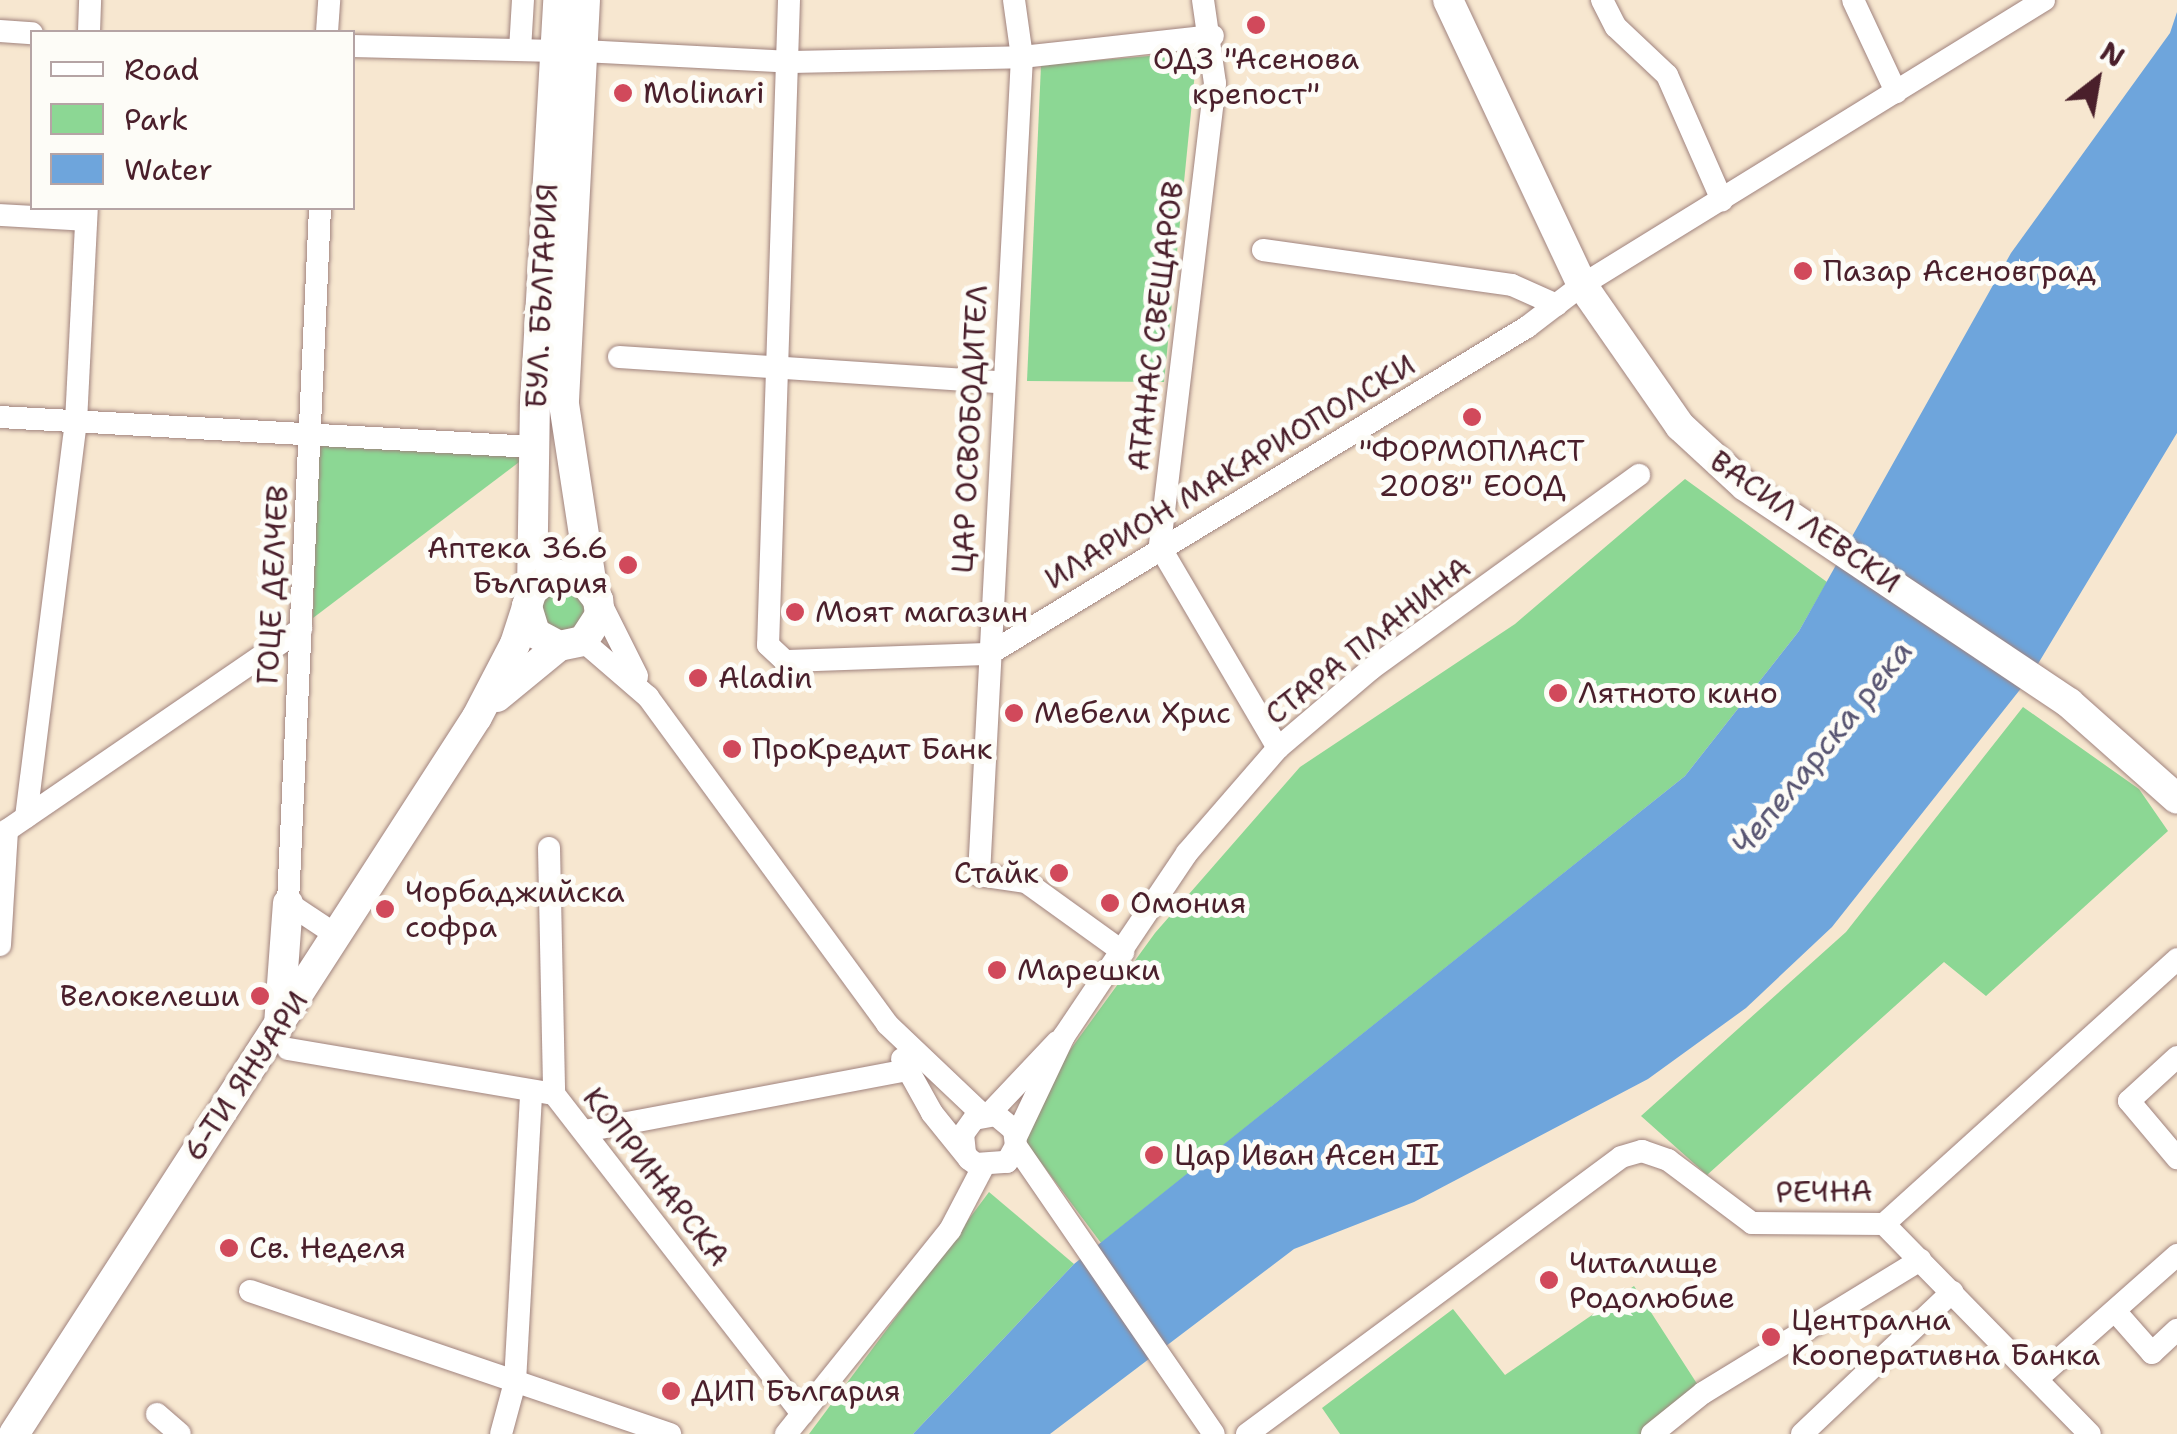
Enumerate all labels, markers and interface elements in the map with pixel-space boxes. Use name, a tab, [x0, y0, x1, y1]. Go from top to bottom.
marker: ОДЗ "Асенова крепост"	[1245, 14, 1267, 36]
legend	[30, 30, 355, 210]
north arrow	[2047, 30, 2147, 130]
text: N	[2093, 32, 2132, 76]
place label: ОДЗ "Асенова крепост"	[1153, 41, 1359, 112]
text: Road	[124, 49, 199, 90]
place label: Molinari	[643, 75, 765, 111]
marker: Molinari	[612, 82, 634, 104]
text: Park	[124, 99, 188, 140]
text: Water	[124, 149, 213, 190]
street label: АТАНАС СВЕЩАРОВ	[1120, 179, 1192, 473]
street label: БУЛ. БЪЛГАРИЯ	[518, 182, 566, 410]
place label: Пазар Асеновград	[1823, 253, 2096, 289]
marker: Пазар Асеновград	[1792, 260, 1814, 282]
street label: ЦАР ОСВОБОДИТЕЛ	[944, 283, 996, 575]
street label: ИЛАРИОН МАКАРИОПОЛСКИ	[1038, 347, 1422, 597]
marker: "ФОРМОПЛАСТ 2008" ЕООД	[1461, 406, 1483, 428]
place label: "ФОРМОПЛАСТ 2008" ЕООД	[1359, 433, 1585, 504]
street label: ВАСИЛ ЛЕВСКИ	[1703, 443, 1907, 601]
street label: ГОЦЕ ДЕЛЧЕВ	[250, 484, 296, 686]
place label: Аптека 36.6 България	[427, 530, 608, 600]
street label: СТАРА ПЛАНИНА	[1258, 550, 1478, 732]
marker: Аптека 36.6 България	[617, 554, 639, 576]
place label: Моят магазин	[815, 594, 1028, 630]
marker: Моят магазин	[784, 601, 806, 623]
water label: Чепеларска река	[1723, 632, 1921, 864]
place label: Aladin	[718, 660, 812, 696]
marker: Aladin	[687, 667, 709, 689]
place label: Лятното кино	[1578, 675, 1778, 711]
marker: Лятното кино	[1547, 682, 1569, 704]
place label: Мебели Хрис	[1034, 695, 1231, 731]
marker: Мебели Хрис	[1003, 702, 1025, 724]
place label: ПроКредит Банк	[752, 731, 992, 767]
marker: ПроКредит Банк	[721, 738, 743, 760]
place label: Стайк	[954, 855, 1039, 891]
marker: Стайк	[1048, 862, 1070, 884]
place label: Чорбаджийска софра	[405, 874, 625, 944]
place label: Омония	[1130, 885, 1246, 921]
marker: Омония	[1099, 892, 1121, 914]
marker: Чорбаджийска софра	[374, 898, 396, 920]
place label: Марешки	[1017, 952, 1160, 988]
marker: Марешки	[986, 959, 1008, 981]
place label: Велокелеши	[60, 978, 240, 1014]
street label: 6-ТИ ЯНУАРИ	[176, 984, 316, 1168]
marker: Велокелеши	[249, 985, 271, 1007]
street label: КОПРИНАРСКА	[575, 1080, 737, 1274]
place label: Цар Иван Асен II	[1174, 1137, 1439, 1173]
marker: Цар Иван Асен II	[1143, 1144, 1165, 1166]
street label: РЕЧНА	[1775, 1173, 1873, 1211]
place label: Св. Неделя	[249, 1230, 406, 1266]
marker: Св. Неделя	[218, 1237, 240, 1259]
place label: Читалище Родолюбие	[1569, 1245, 1735, 1316]
marker: Читалище Родолюбие	[1538, 1269, 1560, 1291]
place label: Централна Кооперативна Банка	[1791, 1302, 2100, 1372]
marker: Централна Кооперативна Банка	[1760, 1326, 1782, 1348]
place label: ДИП България	[691, 1373, 901, 1409]
marker: ДИП България	[660, 1380, 682, 1402]

